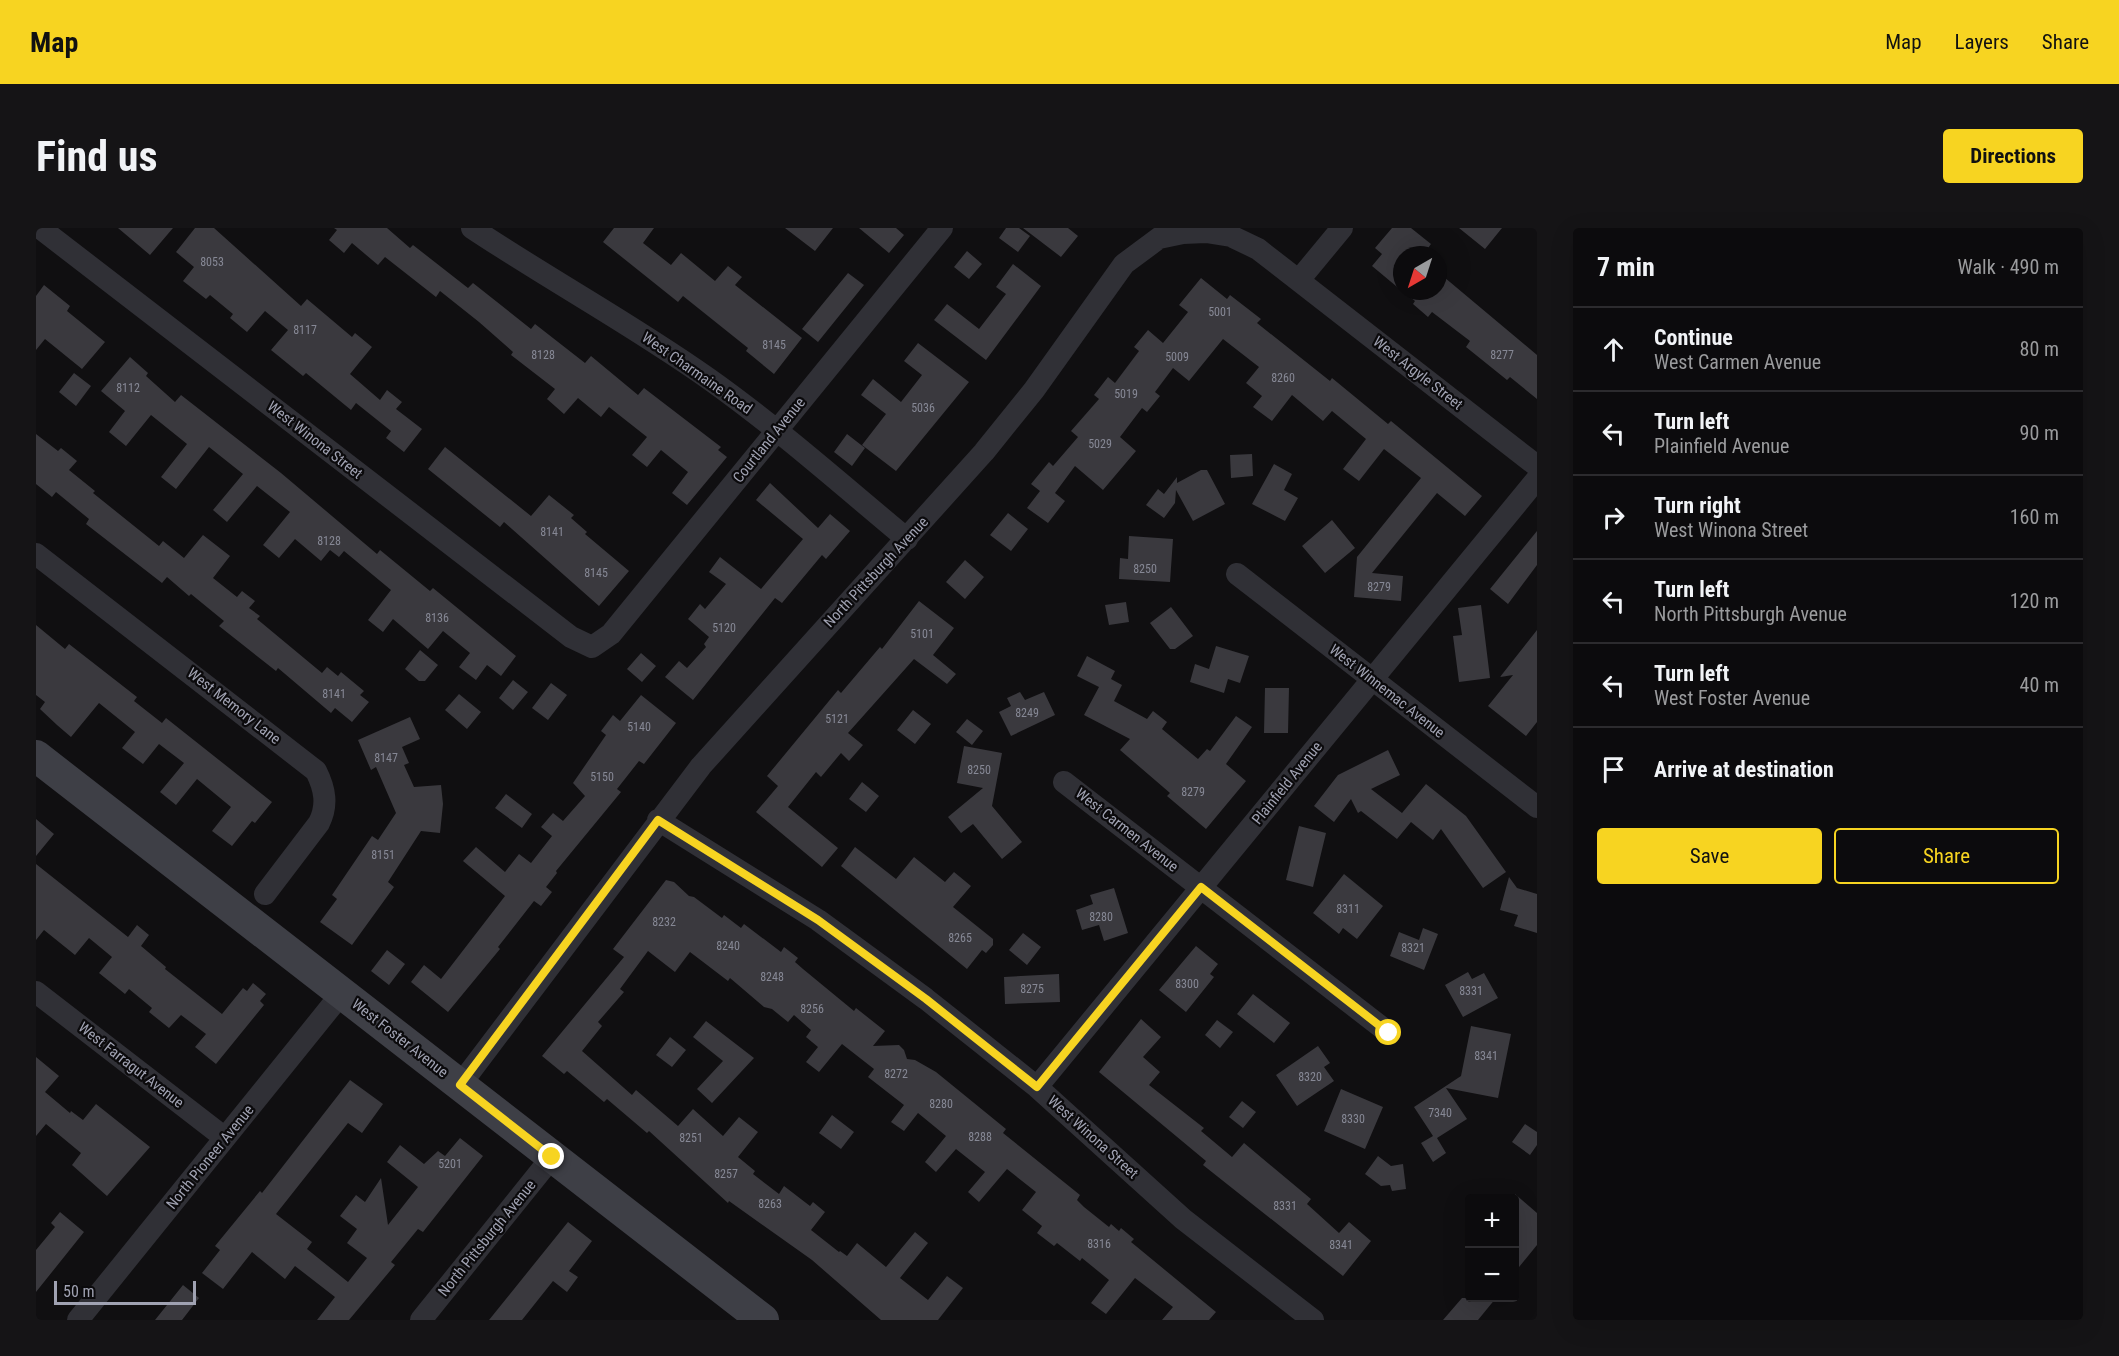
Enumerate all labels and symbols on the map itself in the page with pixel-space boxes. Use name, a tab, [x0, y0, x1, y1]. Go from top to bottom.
north arrow	[1393, 246, 1447, 300]
house number: 8053	[200, 255, 224, 269]
house number: 5001	[1208, 305, 1232, 319]
house number: 8117	[293, 323, 317, 337]
street label: West Charmaine Road	[638, 328, 756, 418]
street label: West Argyle Street	[1370, 332, 1466, 414]
house number: 8145	[762, 338, 786, 352]
house number: 8128	[531, 348, 555, 362]
house number: 8277	[1490, 348, 1514, 362]
house number: 5009	[1165, 350, 1189, 364]
house number: 8260	[1271, 371, 1295, 385]
house number: 8112	[116, 381, 140, 395]
house number: 5019	[1114, 387, 1138, 401]
street label: Courtland Avenue	[729, 394, 809, 486]
street label: West Winona Street	[264, 397, 366, 483]
house number: 5036	[911, 401, 935, 415]
house number: 5029	[1088, 437, 1112, 451]
street label: North Pittsburgh Avenue	[820, 513, 932, 631]
house number: 8141	[540, 525, 564, 539]
house number: 8128	[317, 534, 341, 548]
house number: 8250	[1133, 562, 1157, 576]
house number: 8145	[584, 566, 608, 580]
house number: 8279	[1367, 580, 1391, 594]
house number: 8136	[425, 611, 449, 625]
house number: 5120	[712, 621, 736, 635]
house number: 5101	[910, 627, 934, 641]
street label: West Winnemac Avenue	[1326, 640, 1448, 742]
street label: West Memory Lane	[184, 664, 284, 748]
house number: 8141	[322, 687, 346, 701]
house number: 8249	[1015, 706, 1039, 720]
house number: 5121	[825, 712, 849, 726]
house number: 5140	[627, 720, 651, 734]
street label: Plainfield Avenue	[1248, 738, 1326, 828]
house number: 8147	[374, 751, 398, 765]
house number: 8250	[967, 763, 991, 777]
house number: 5150	[590, 770, 614, 784]
street label: West Carmen Avenue	[1072, 784, 1182, 876]
house number: 8279	[1181, 785, 1205, 799]
house number: 8151	[371, 848, 395, 862]
house number: 8311	[1336, 902, 1360, 916]
house number: 8280	[1089, 910, 1113, 924]
house number: 8232	[652, 915, 676, 929]
house number: 8265	[948, 931, 972, 945]
house number: 8240	[716, 939, 740, 953]
house number: 8321	[1401, 941, 1425, 955]
house number: 8248	[760, 970, 784, 984]
house number: 8300	[1175, 977, 1199, 991]
house number: 8275	[1020, 982, 1044, 996]
house number: 8331	[1459, 984, 1483, 998]
street label: West Foster Avenue	[348, 995, 452, 1081]
house number: 8256	[800, 1002, 824, 1016]
street label: West Farragut Avenue	[75, 1018, 187, 1112]
route start	[1375, 1019, 1401, 1045]
house number: 8341	[1474, 1049, 1498, 1063]
house number: 8272	[884, 1067, 908, 1081]
house number: 8320	[1298, 1070, 1322, 1084]
street label: West Winona Street	[1044, 1092, 1142, 1182]
house number: 8280	[929, 1097, 953, 1111]
street label: North Pioneer Avenue	[163, 1101, 257, 1213]
house number: 7340	[1428, 1106, 1452, 1120]
house number: 8330	[1341, 1112, 1365, 1126]
house number: 8288	[968, 1130, 992, 1144]
house number: 8251	[679, 1131, 703, 1145]
route end	[538, 1143, 564, 1169]
house number: 5201	[438, 1157, 462, 1171]
house number: 8257	[714, 1167, 738, 1181]
street label: North Pittsburgh Avenue	[434, 1176, 540, 1300]
house number: 8263	[758, 1197, 782, 1211]
house number: 8331	[1273, 1199, 1297, 1213]
house number: 8316	[1087, 1237, 1111, 1251]
house number: 8341	[1329, 1238, 1353, 1252]
scale bar	[54, 1278, 196, 1306]

